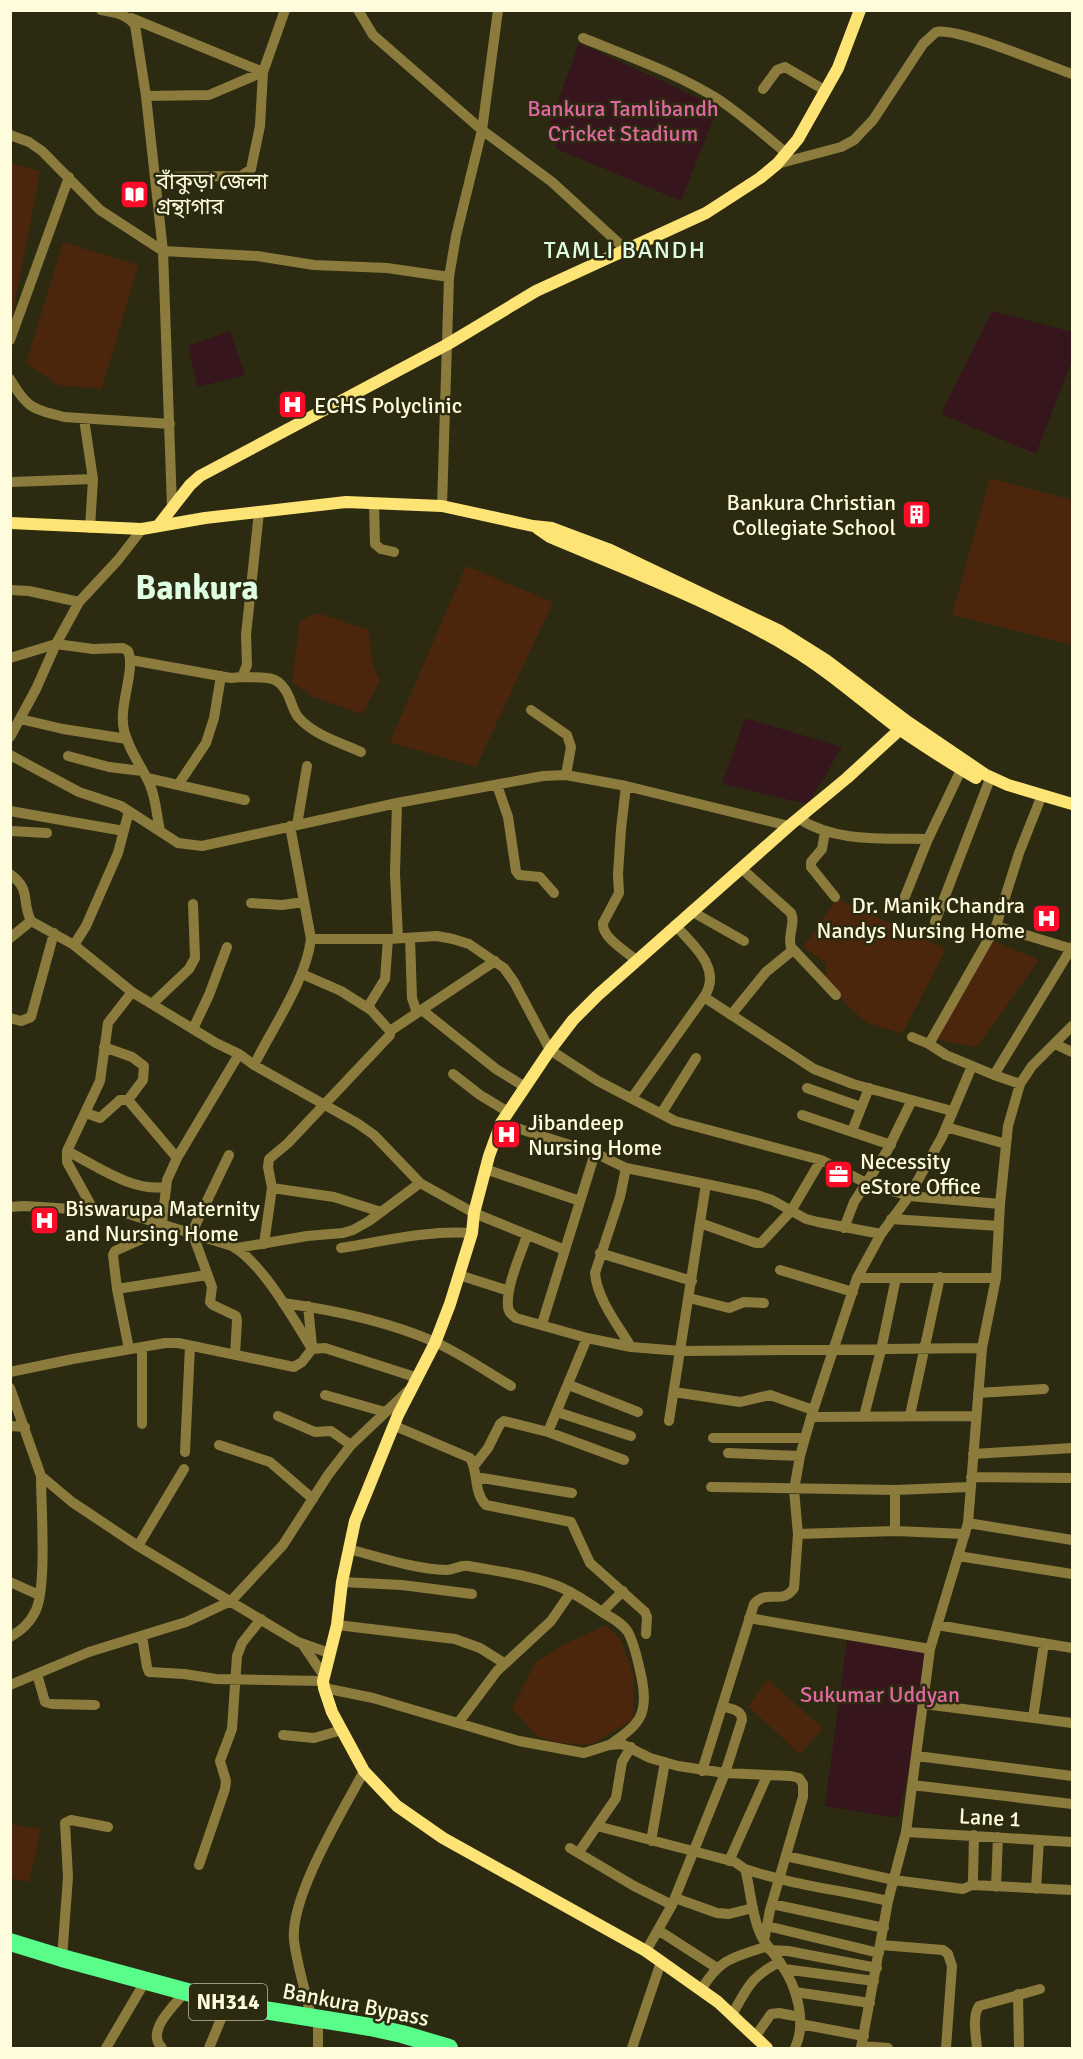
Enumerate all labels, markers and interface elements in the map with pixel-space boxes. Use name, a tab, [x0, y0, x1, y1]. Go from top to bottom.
park label: Bankura Tamlibandh Cricket Stadium	[527, 95, 719, 147]
place label: বাঁকুড়া জেলা গ্ৰন্থাগার	[155, 168, 269, 220]
library icon: বাঁকুড়া জেলা গ্ৰন্থাগার	[119, 178, 151, 210]
district label: TAMLI BANDH	[544, 235, 706, 265]
hospital icon: ECHS Polyclinic	[277, 389, 309, 421]
place label: ECHS Polyclinic	[314, 392, 462, 419]
place label: Bankura Christian Collegiate School	[727, 489, 896, 541]
building icon: Bankura Christian Collegiate School	[901, 499, 933, 531]
district label: Bankura	[135, 567, 259, 609]
place label: Dr. Manik Chandra Nandys Nursing Home	[816, 892, 1025, 944]
hospital icon: Dr. Manik Chandra Nandys Nursing Home	[1030, 902, 1062, 934]
place label: Jibandeep Nursing Home	[528, 1109, 662, 1161]
hospital icon: Jibandeep Nursing Home	[491, 1119, 523, 1151]
place label: Necessity eStore Office	[860, 1148, 981, 1200]
office icon: Necessity eStore Office	[823, 1158, 855, 1190]
place label: Biswarupa Maternity and Nursing Home	[65, 1195, 260, 1247]
hospital icon: Biswarupa Maternity and Nursing Home	[28, 1205, 60, 1237]
park label: Sukumar Uddyan	[800, 1681, 960, 1708]
street label: Lane 1	[958, 1802, 1022, 1833]
street label: Bankura Bypass	[280, 1977, 431, 2032]
road number: NH314	[189, 1984, 267, 2020]

